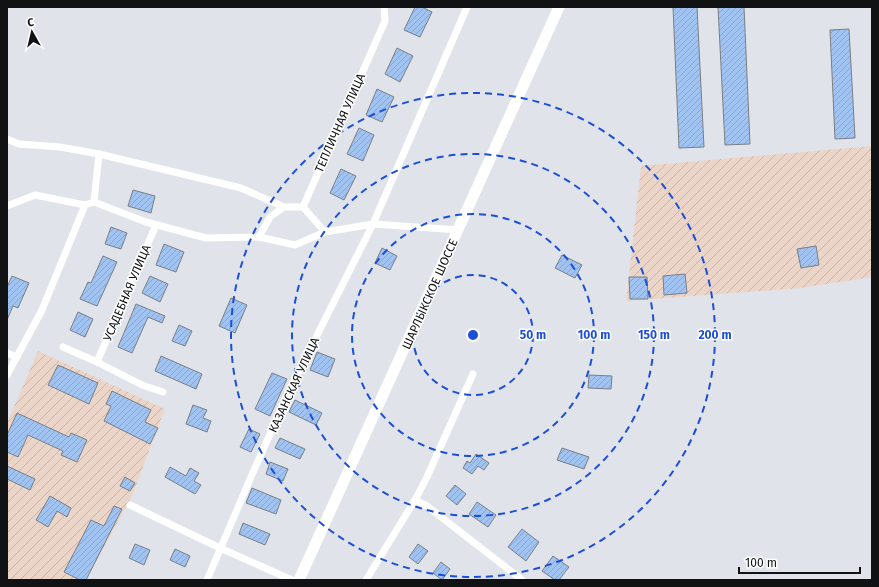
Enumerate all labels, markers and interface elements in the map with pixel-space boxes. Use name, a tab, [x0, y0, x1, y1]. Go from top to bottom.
north arrow	[12, 12, 52, 52]
text: С	[27, 16, 35, 29]
street label: ТЕПЛИЧНАЯ УЛИЦА	[312, 71, 368, 175]
street label: ШАРЛЫКСКОЕ ШОССЕ	[399, 237, 461, 351]
street label: УСАДЕБНАЯ УЛИЦА	[100, 243, 154, 343]
centre of rings	[466, 328, 480, 342]
text: 50 m	[520, 328, 546, 342]
text: 100 m	[578, 328, 610, 342]
text: 150 m	[638, 328, 670, 342]
text: 200 m	[698, 328, 732, 342]
street label: КАЗАНСКАЯ УЛИЦА	[266, 335, 322, 435]
scale bar	[739, 549, 860, 575]
text: 100 m	[745, 556, 777, 570]

